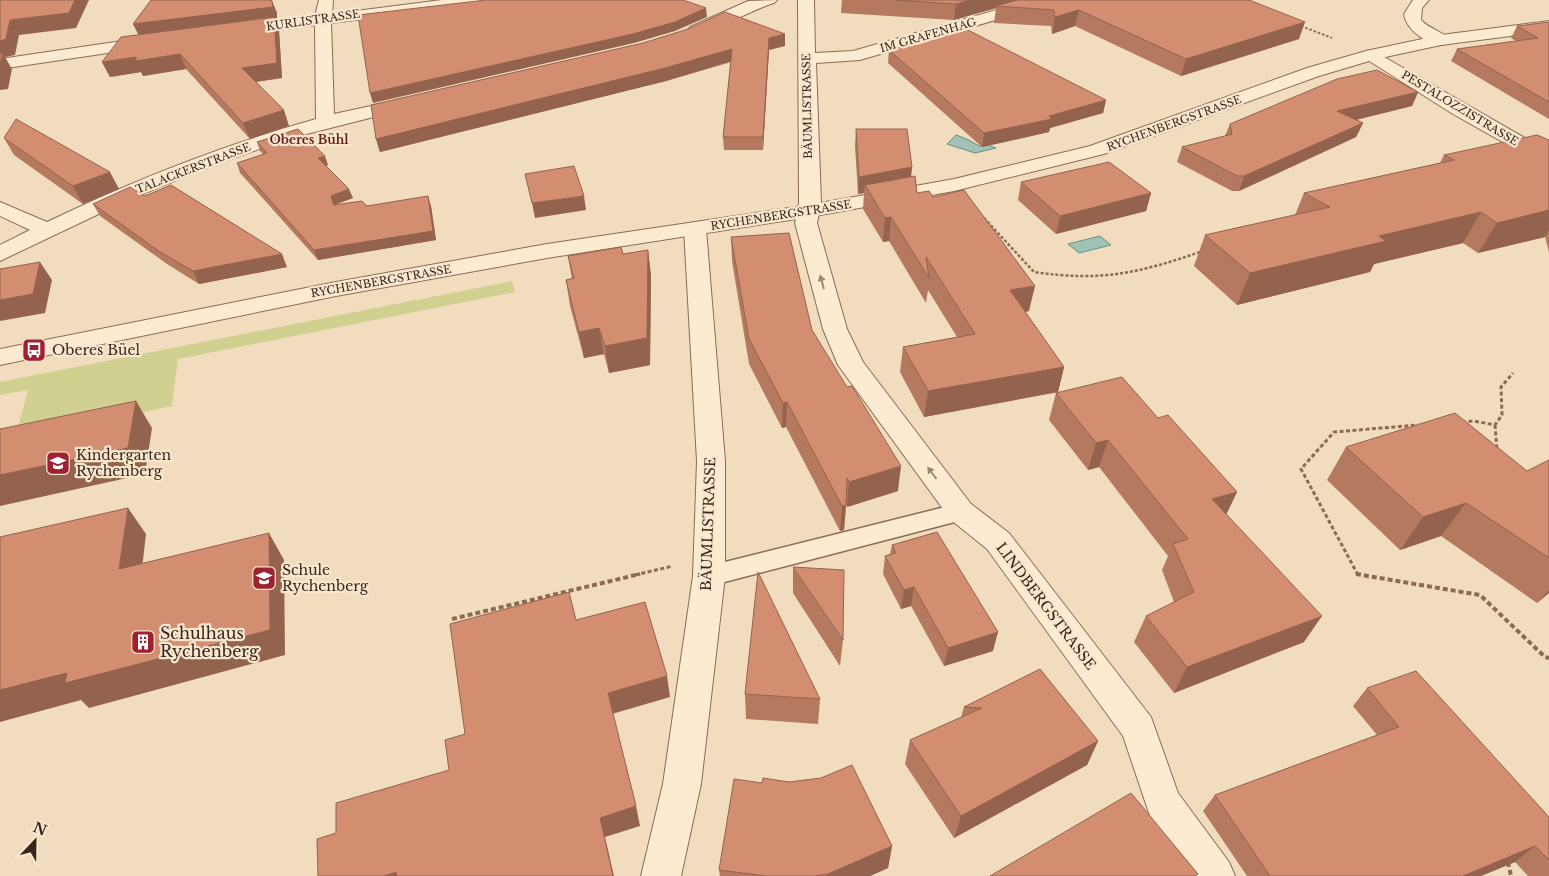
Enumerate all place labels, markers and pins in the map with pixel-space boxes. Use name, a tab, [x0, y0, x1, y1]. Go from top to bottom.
bus stop icon: Oberes Büel	[21, 337, 47, 363]
place label: Oberes Büel	[52, 341, 140, 359]
place label: Kindergarten Rychenberg	[76, 446, 172, 480]
school or university icon: Kindergarten Rychenberg	[45, 450, 71, 476]
place label: Schule Rychenberg	[282, 561, 369, 595]
school or university icon: Schule Rychenberg	[251, 565, 277, 591]
place label: Schulhaus Rychenberg	[160, 623, 259, 661]
building icon: Schulhaus Rychenberg	[130, 629, 156, 655]

